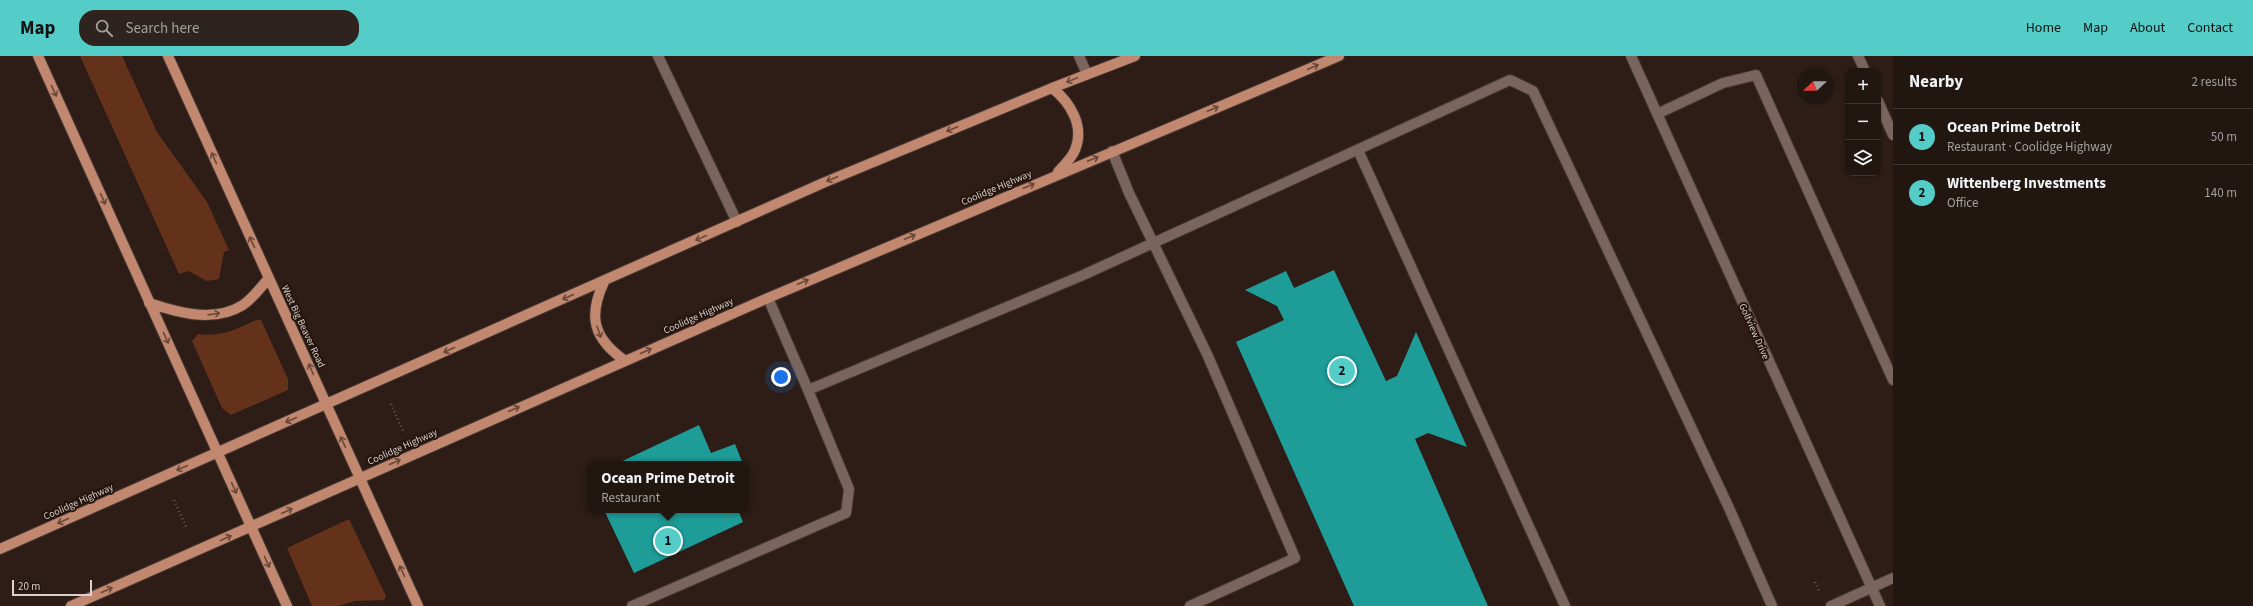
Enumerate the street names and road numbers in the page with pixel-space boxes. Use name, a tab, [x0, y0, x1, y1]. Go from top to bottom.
street label: Coolidge Highway	[959, 167, 1034, 209]
street label: West Big Beaver Road	[278, 283, 328, 370]
street label: Coolidge Highway	[661, 294, 736, 338]
street label: Golfview Drive	[1735, 301, 1773, 362]
street label: Coolidge Highway	[365, 425, 440, 469]
street label: Coolidge Highway	[41, 480, 116, 524]

